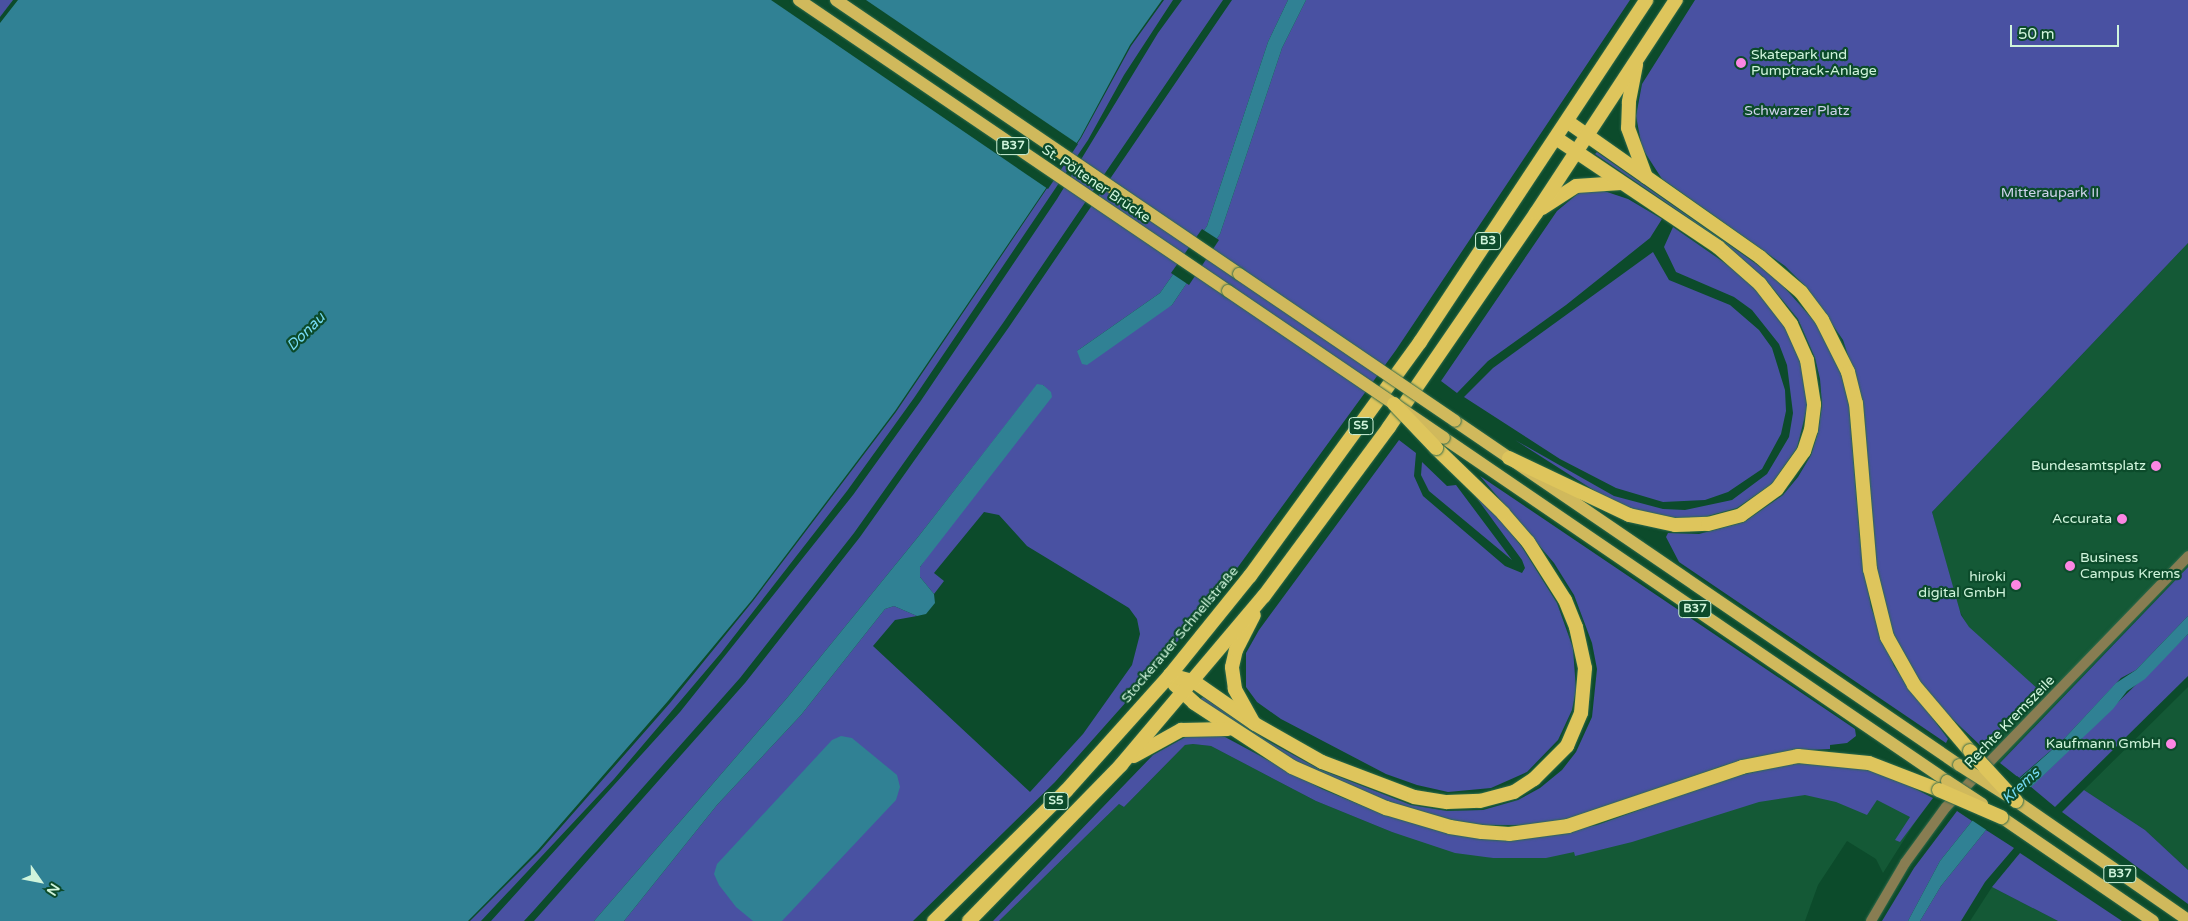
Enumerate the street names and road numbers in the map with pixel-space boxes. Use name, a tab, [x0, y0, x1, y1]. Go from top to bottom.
road number: B37	[996, 136, 1030, 156]
street label: St. Pöltener Brücke	[1039, 141, 1153, 227]
road number: B3	[1474, 232, 1502, 250]
road number: S5	[1348, 416, 1374, 436]
street label: Stockerauer Schnellstraße	[1118, 563, 1242, 707]
road number: B37	[1678, 600, 1712, 618]
street label: Rechte Kremszeile	[1961, 672, 2059, 772]
road number: S5	[1044, 791, 1068, 810]
road number: B37	[2102, 864, 2138, 884]

